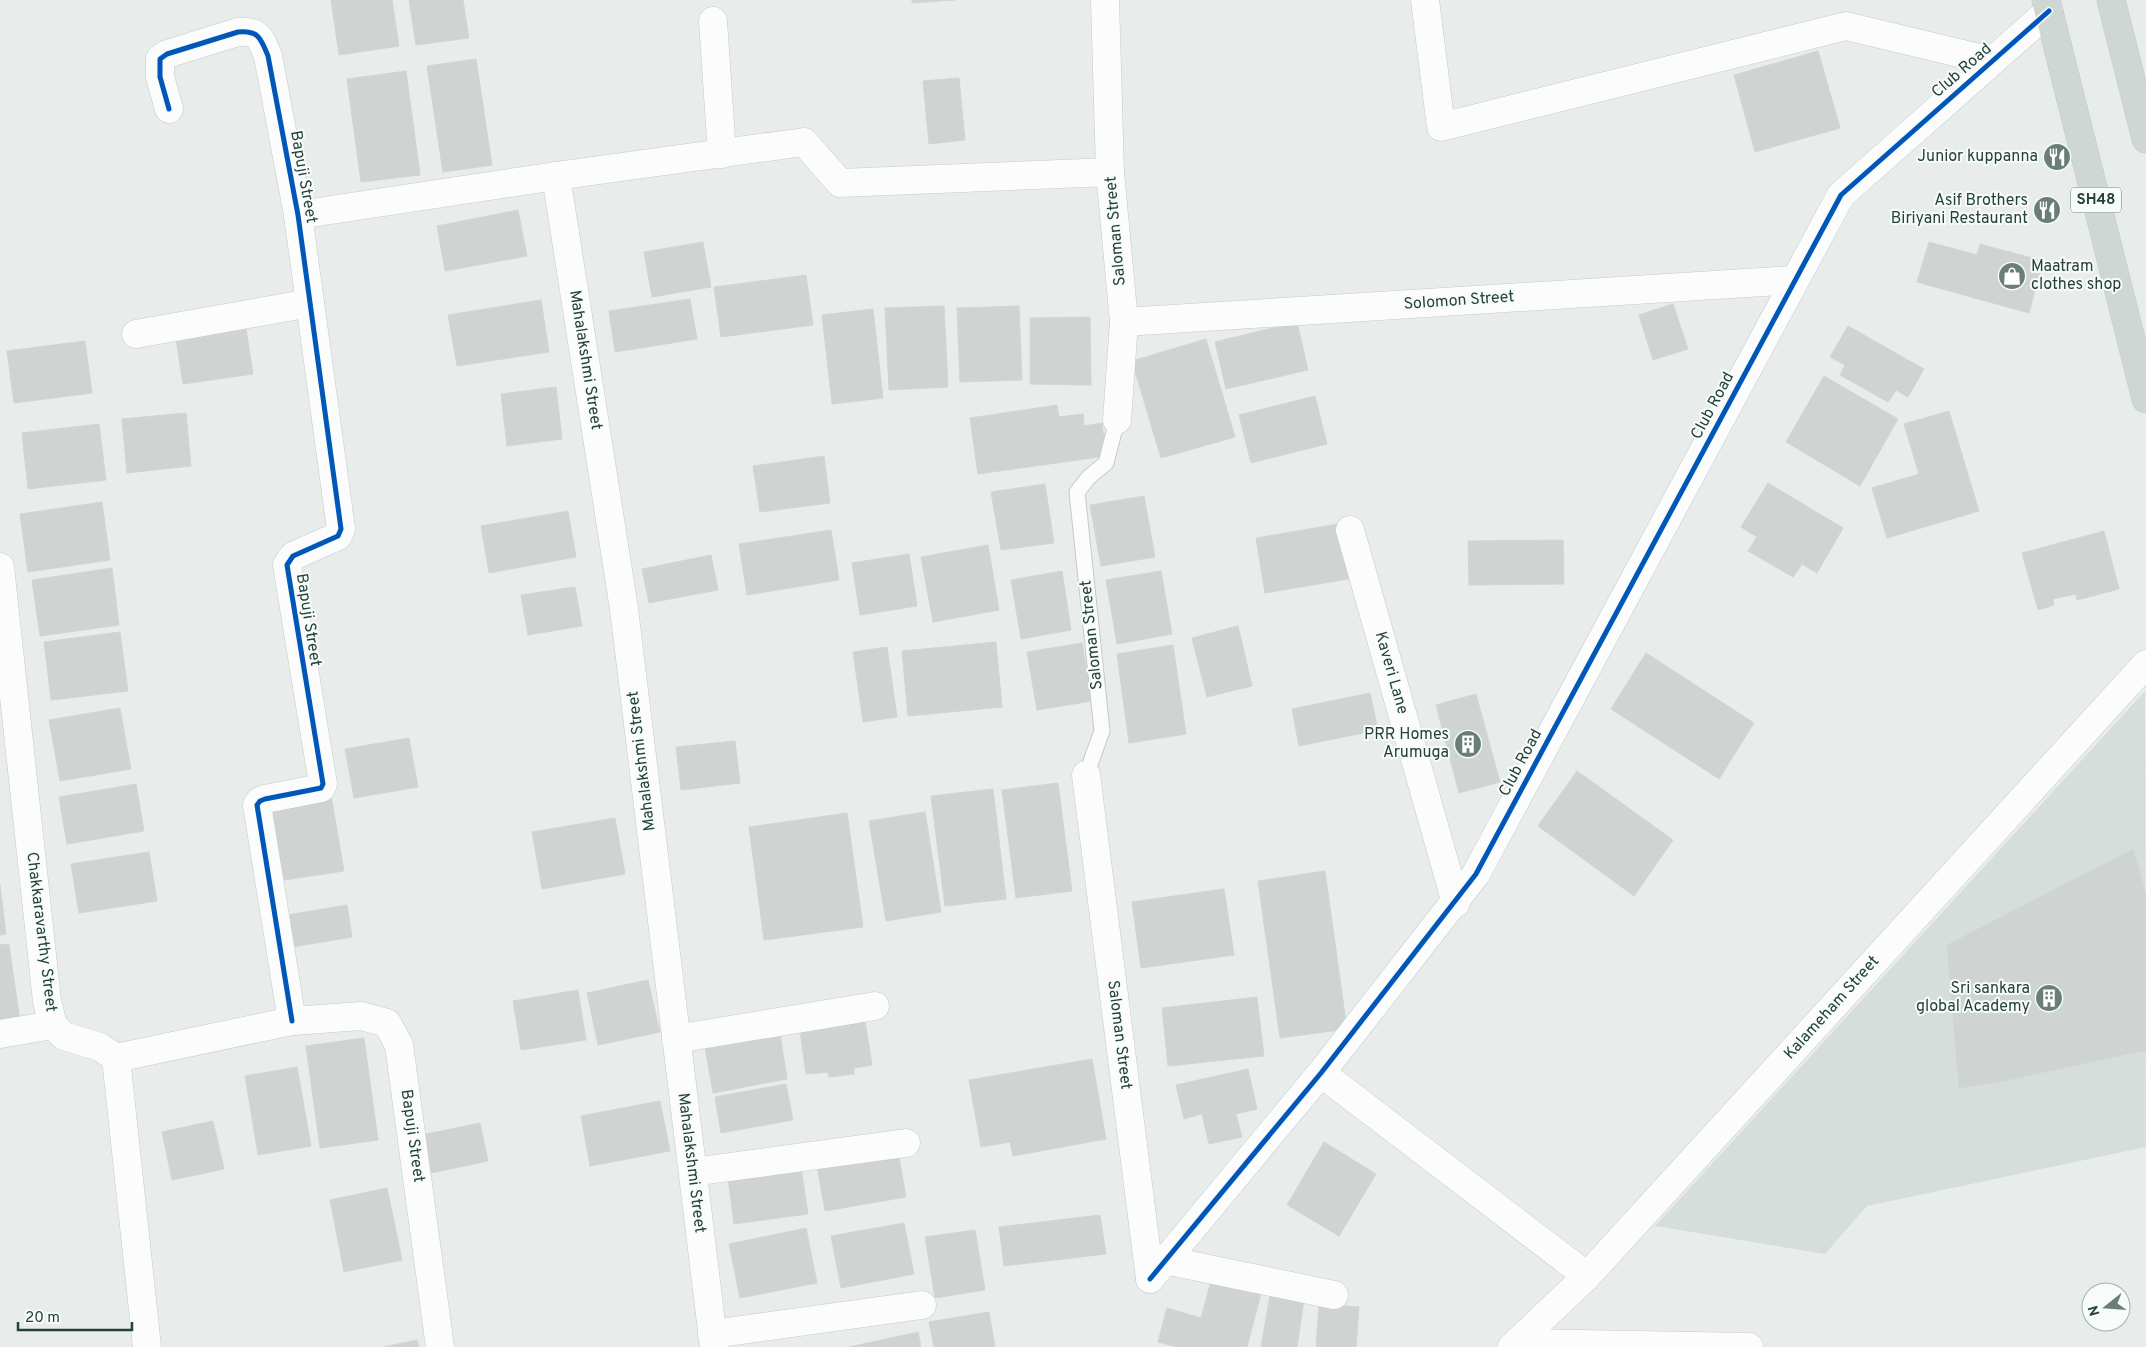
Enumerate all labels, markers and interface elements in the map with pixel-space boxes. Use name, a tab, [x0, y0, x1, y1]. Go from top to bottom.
street label: Club Road	[1928, 39, 1996, 103]
street label: Bapuji Street	[285, 129, 321, 225]
restaurant icon: Junior kuppanna	[2042, 142, 2072, 172]
place label: Junior kuppanna	[1917, 147, 2038, 167]
street label: Saloman Street	[1101, 175, 1131, 287]
road number: SH48	[2071, 188, 2121, 212]
place label: Asif Brothers Biriyani Restaurant	[1891, 191, 2028, 229]
restaurant icon: Asif Brothers Biriyani Restaurant	[2032, 195, 2062, 225]
place label: Maatram clothes shop	[2031, 257, 2121, 295]
shop icon: Maatram clothes shop	[1997, 261, 2027, 291]
street label: Solomon Street	[1403, 287, 1515, 315]
street label: Mahalakshmi Street	[564, 289, 606, 431]
street label: Club Road	[1687, 369, 1739, 443]
street label: Bapuji Street	[291, 572, 325, 668]
street label: Saloman Street	[1076, 579, 1108, 691]
street label: Kaveri Lane	[1370, 629, 1412, 717]
street label: Mahalakshmi Street	[623, 690, 661, 832]
place label: PRR Homes Arumuga	[1364, 725, 1449, 763]
street label: Club Road	[1495, 726, 1547, 800]
building icon: PRR Homes Arumuga	[1453, 729, 1483, 759]
street label: Chakkaravarthy Street	[21, 851, 61, 1013]
street label: Kalameham Street	[1780, 952, 1884, 1064]
street label: Saloman Street	[1102, 979, 1136, 1091]
place label: Sri sankara global Academy	[1916, 979, 2030, 1017]
building icon: Sri sankara global Academy	[2034, 983, 2064, 1013]
street label: Bapuji Street	[396, 1088, 428, 1184]
street label: Mahalakshmi Street	[672, 1092, 710, 1234]
north arrow	[2081, 1282, 2131, 1332]
scale bar	[18, 1300, 131, 1332]
text: N	[2085, 1303, 2105, 1318]
text: 20 m	[25, 1309, 60, 1328]

